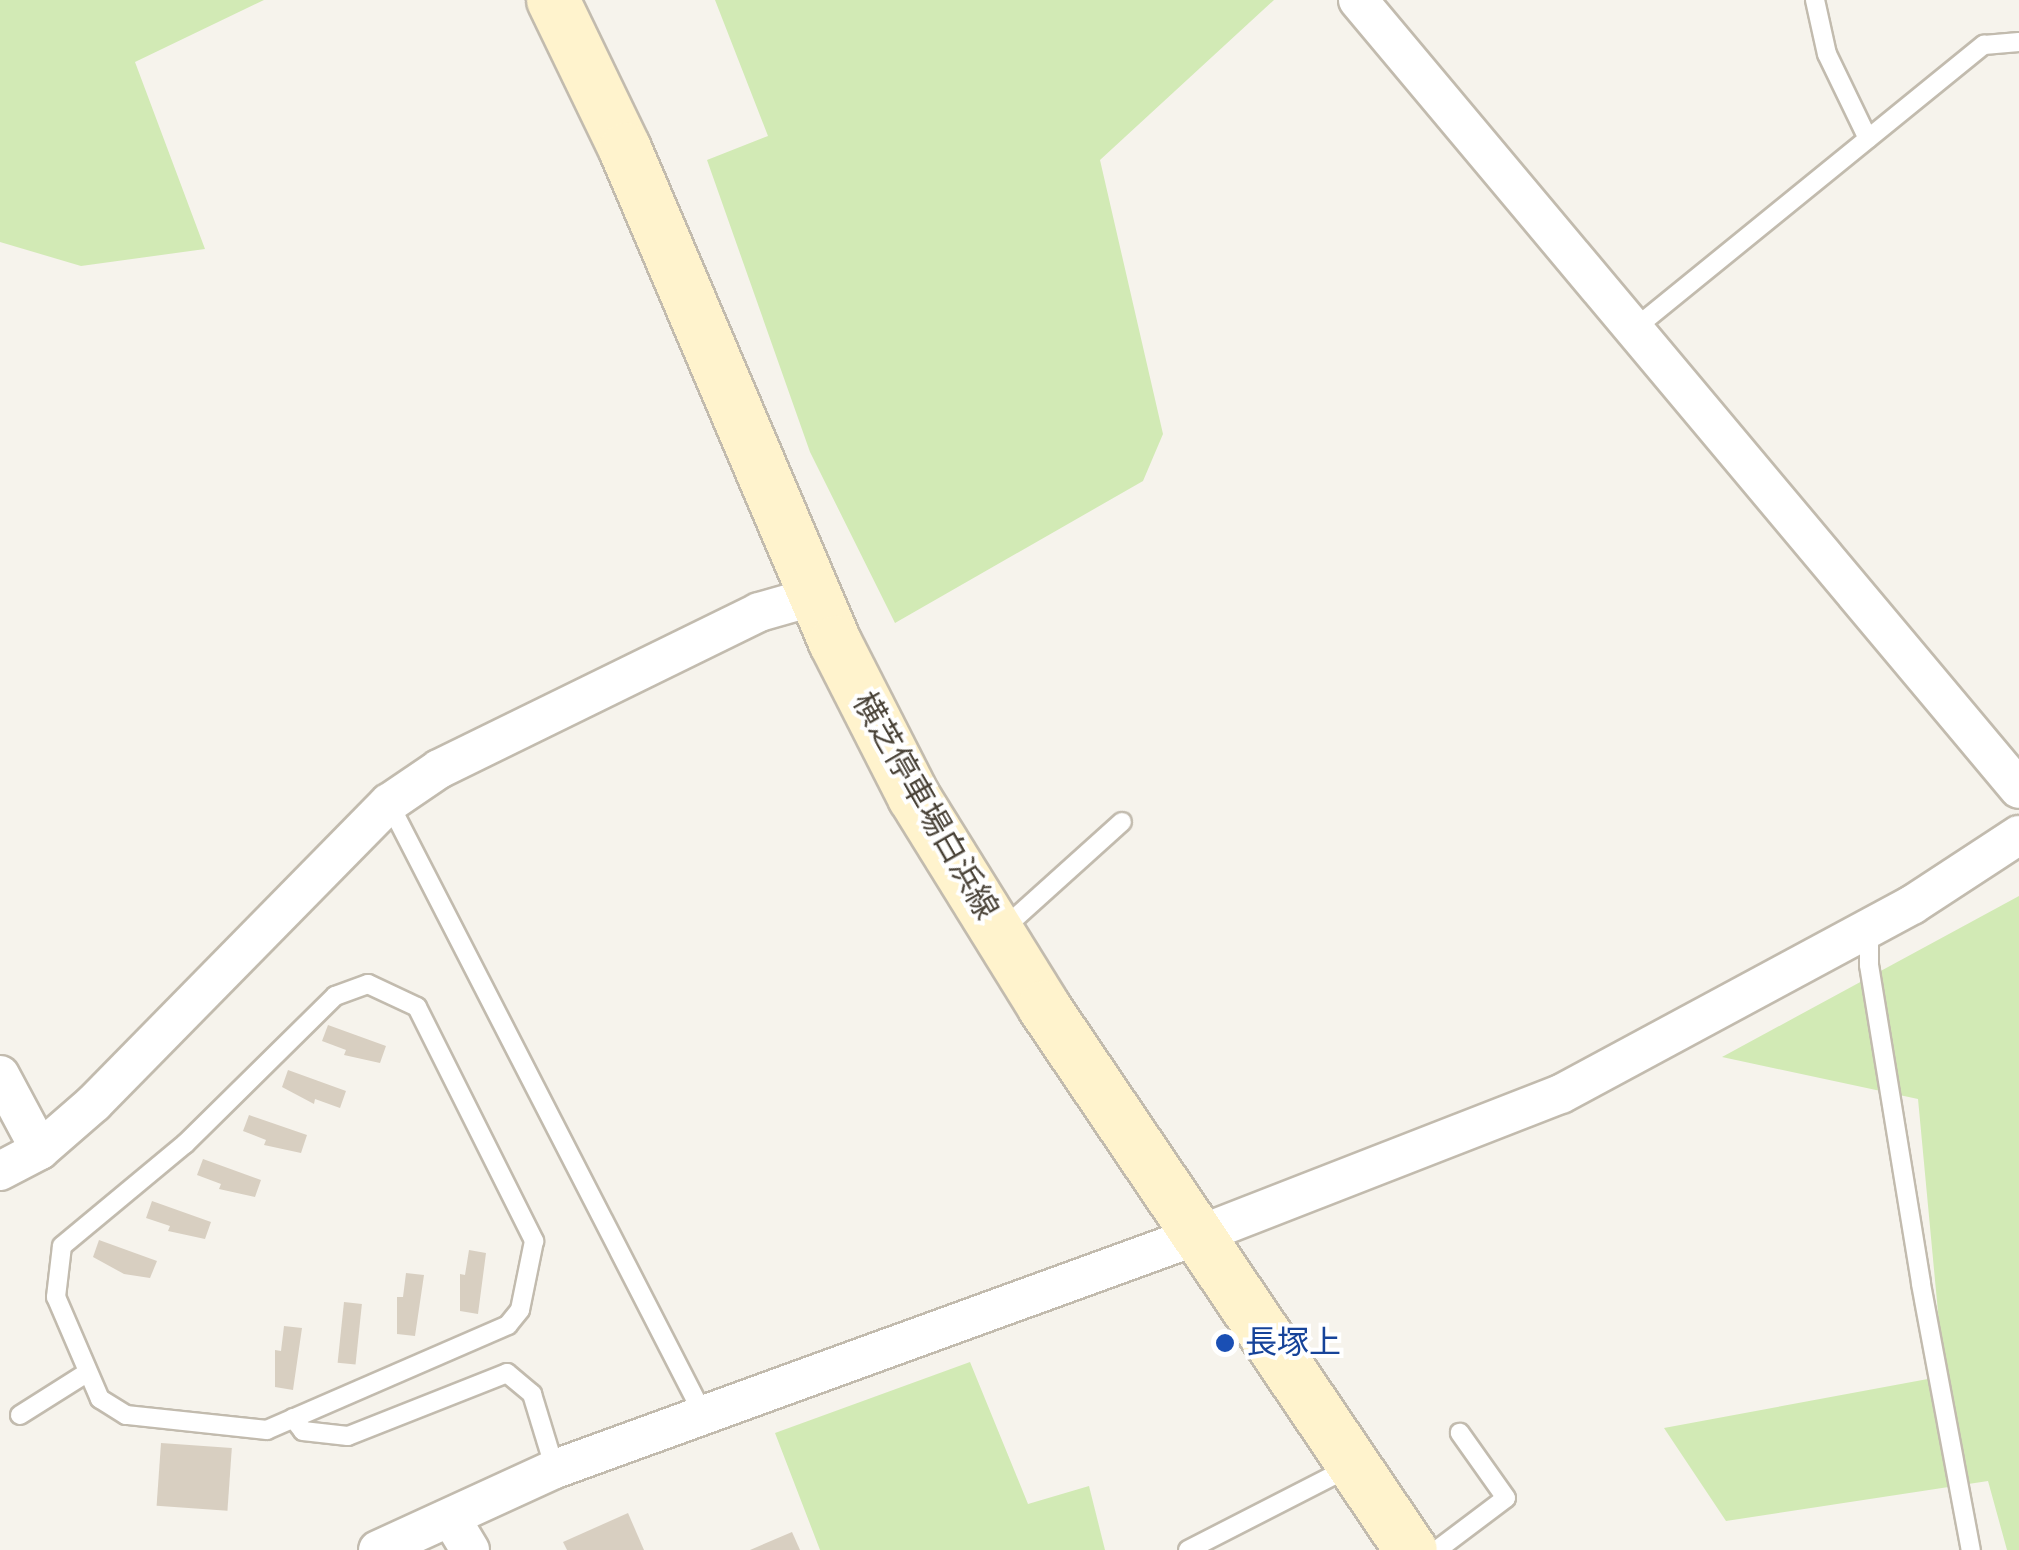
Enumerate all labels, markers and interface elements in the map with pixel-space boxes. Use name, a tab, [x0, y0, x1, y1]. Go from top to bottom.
street label: 横芝停車場白浜線	[844, 686, 1006, 926]
place label: 長塚上	[1245, 1324, 1341, 1362]
marker: 長塚上	[1214, 1332, 1236, 1354]

